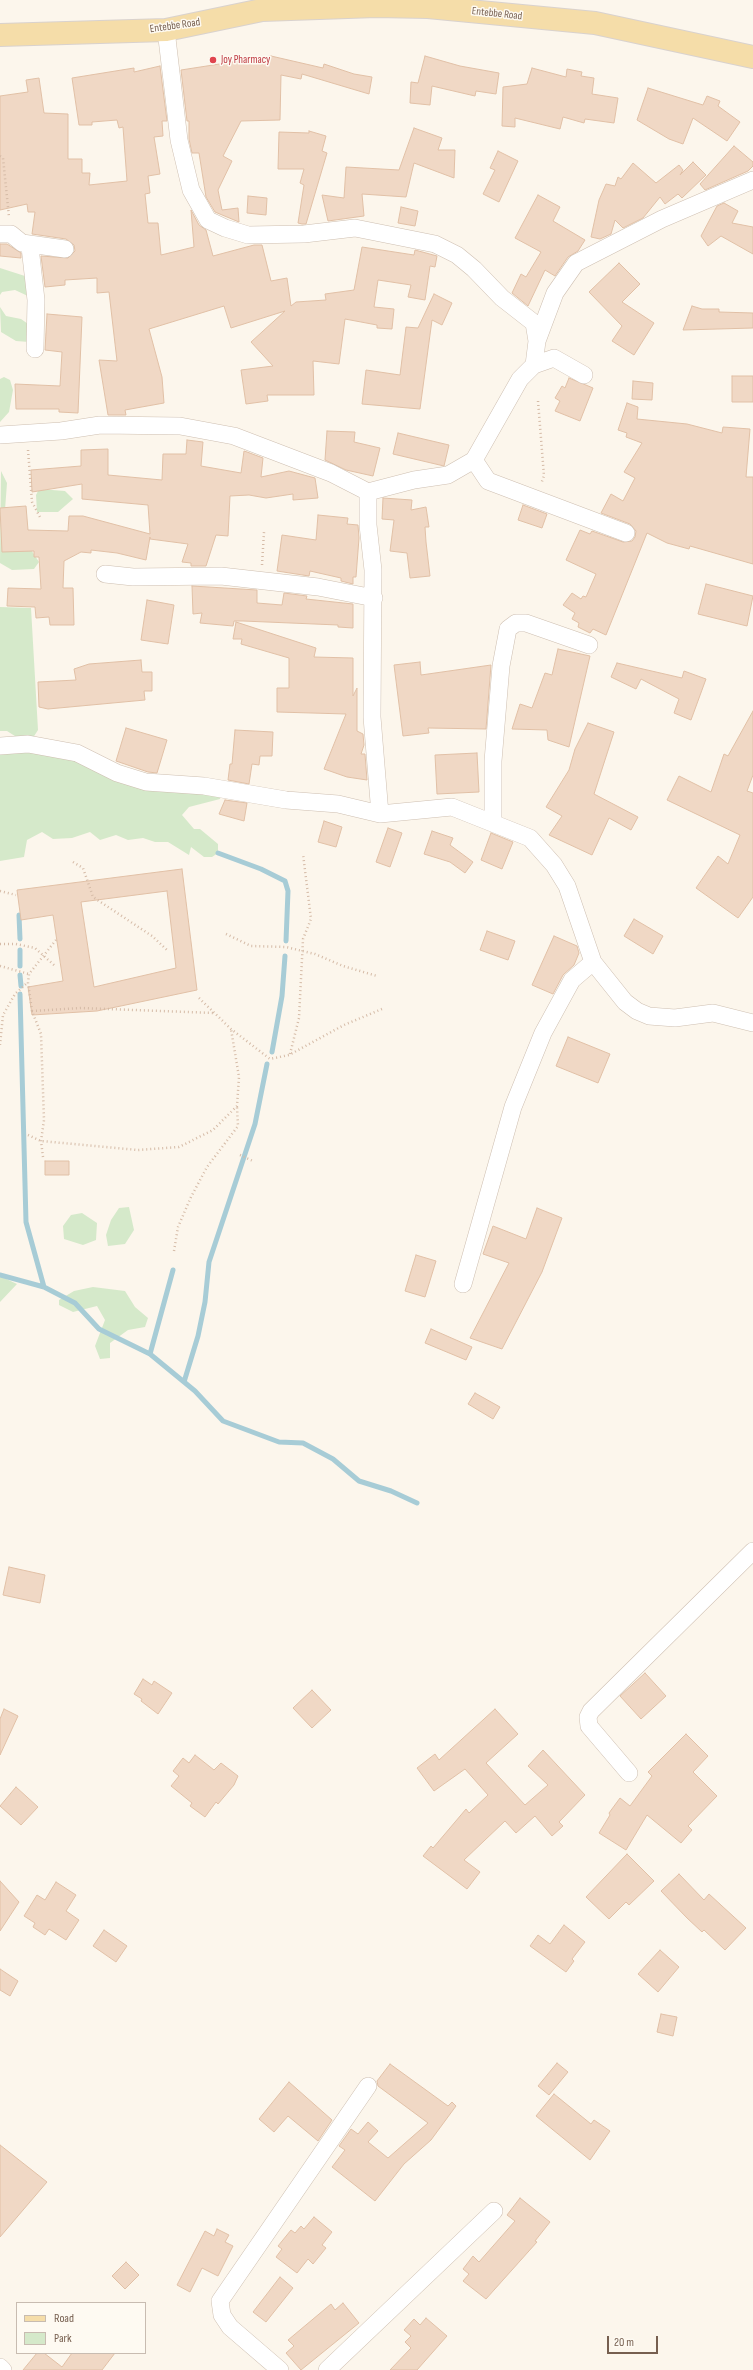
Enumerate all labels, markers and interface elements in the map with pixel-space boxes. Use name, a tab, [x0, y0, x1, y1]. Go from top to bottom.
street label: Entebbe Road	[471, 5, 523, 23]
street label: Entebbe Road	[149, 16, 201, 36]
place label: Joy Pharmacy	[221, 53, 270, 67]
marker: Joy Pharmacy	[208, 55, 218, 65]
legend	[16, 2302, 146, 2354]
text: Road	[54, 2311, 74, 2326]
scale bar	[609, 2328, 660, 2354]
text: Park	[54, 2331, 72, 2346]
text: 20 m	[614, 2335, 634, 2350]

